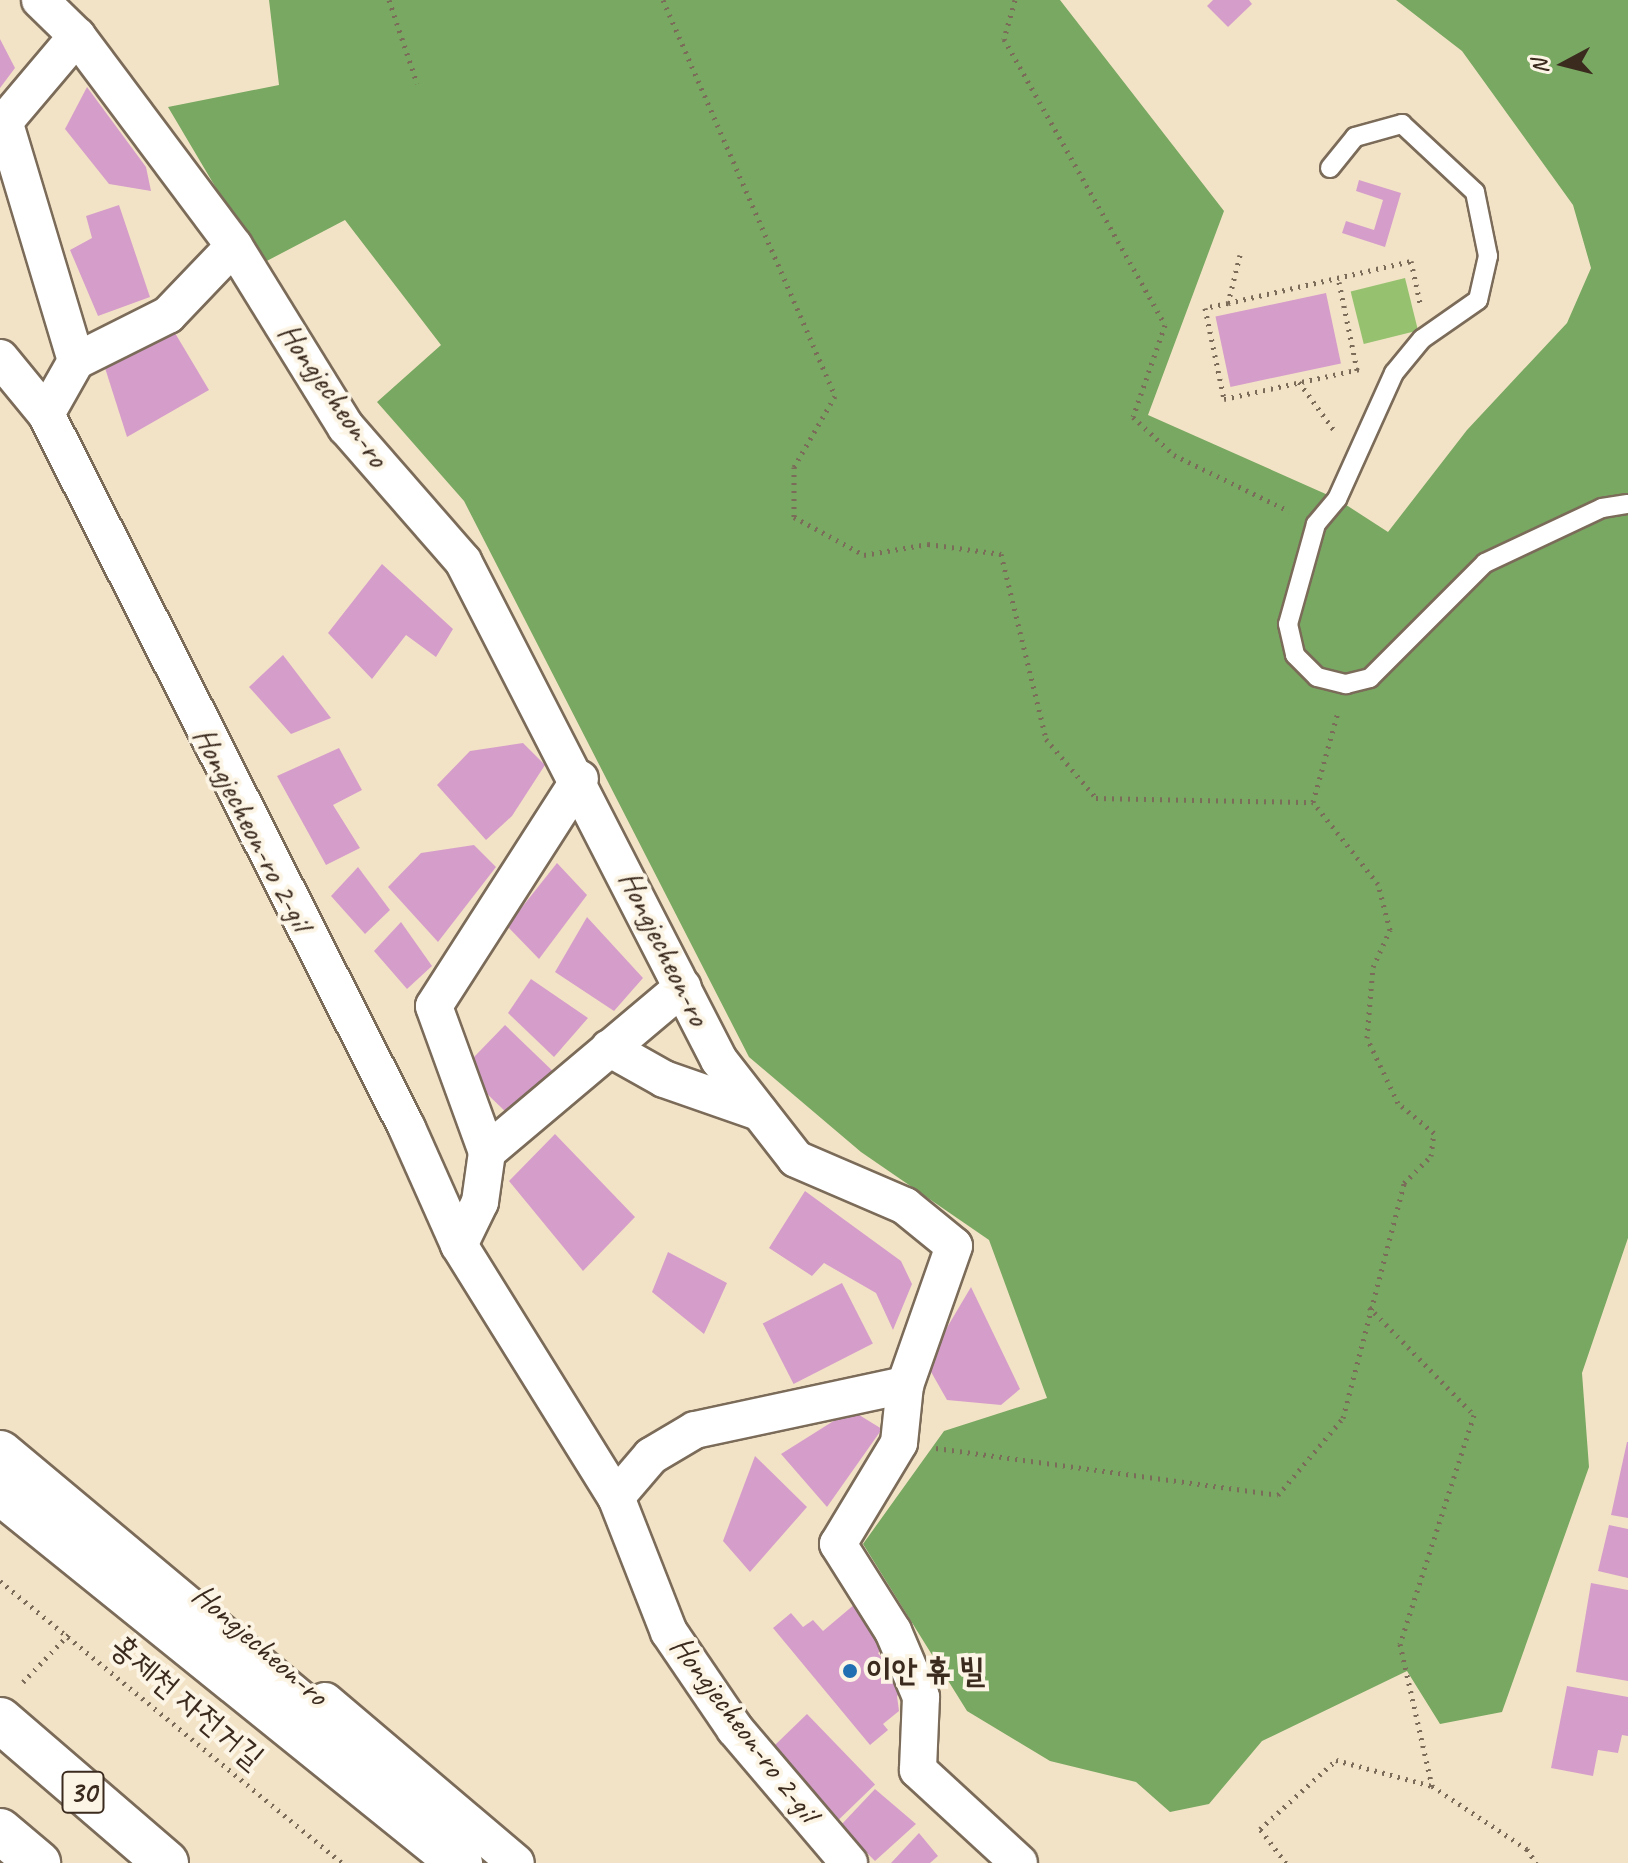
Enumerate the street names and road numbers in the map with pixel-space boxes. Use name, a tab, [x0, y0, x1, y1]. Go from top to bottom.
street label: Hongjecheon-ro	[269, 315, 397, 475]
street label: Hongjecheon-ro 2-gil	[184, 721, 320, 937]
street label: Hongjecheon-ro	[610, 864, 718, 1032]
street label: Hongjecheon-ro	[184, 1576, 336, 1714]
street label: 홍제천 자전거길	[103, 1627, 271, 1777]
street label: Hongjecheon-ro 2-gil	[662, 1628, 826, 1830]
road number: 30	[61, 1766, 105, 1818]

